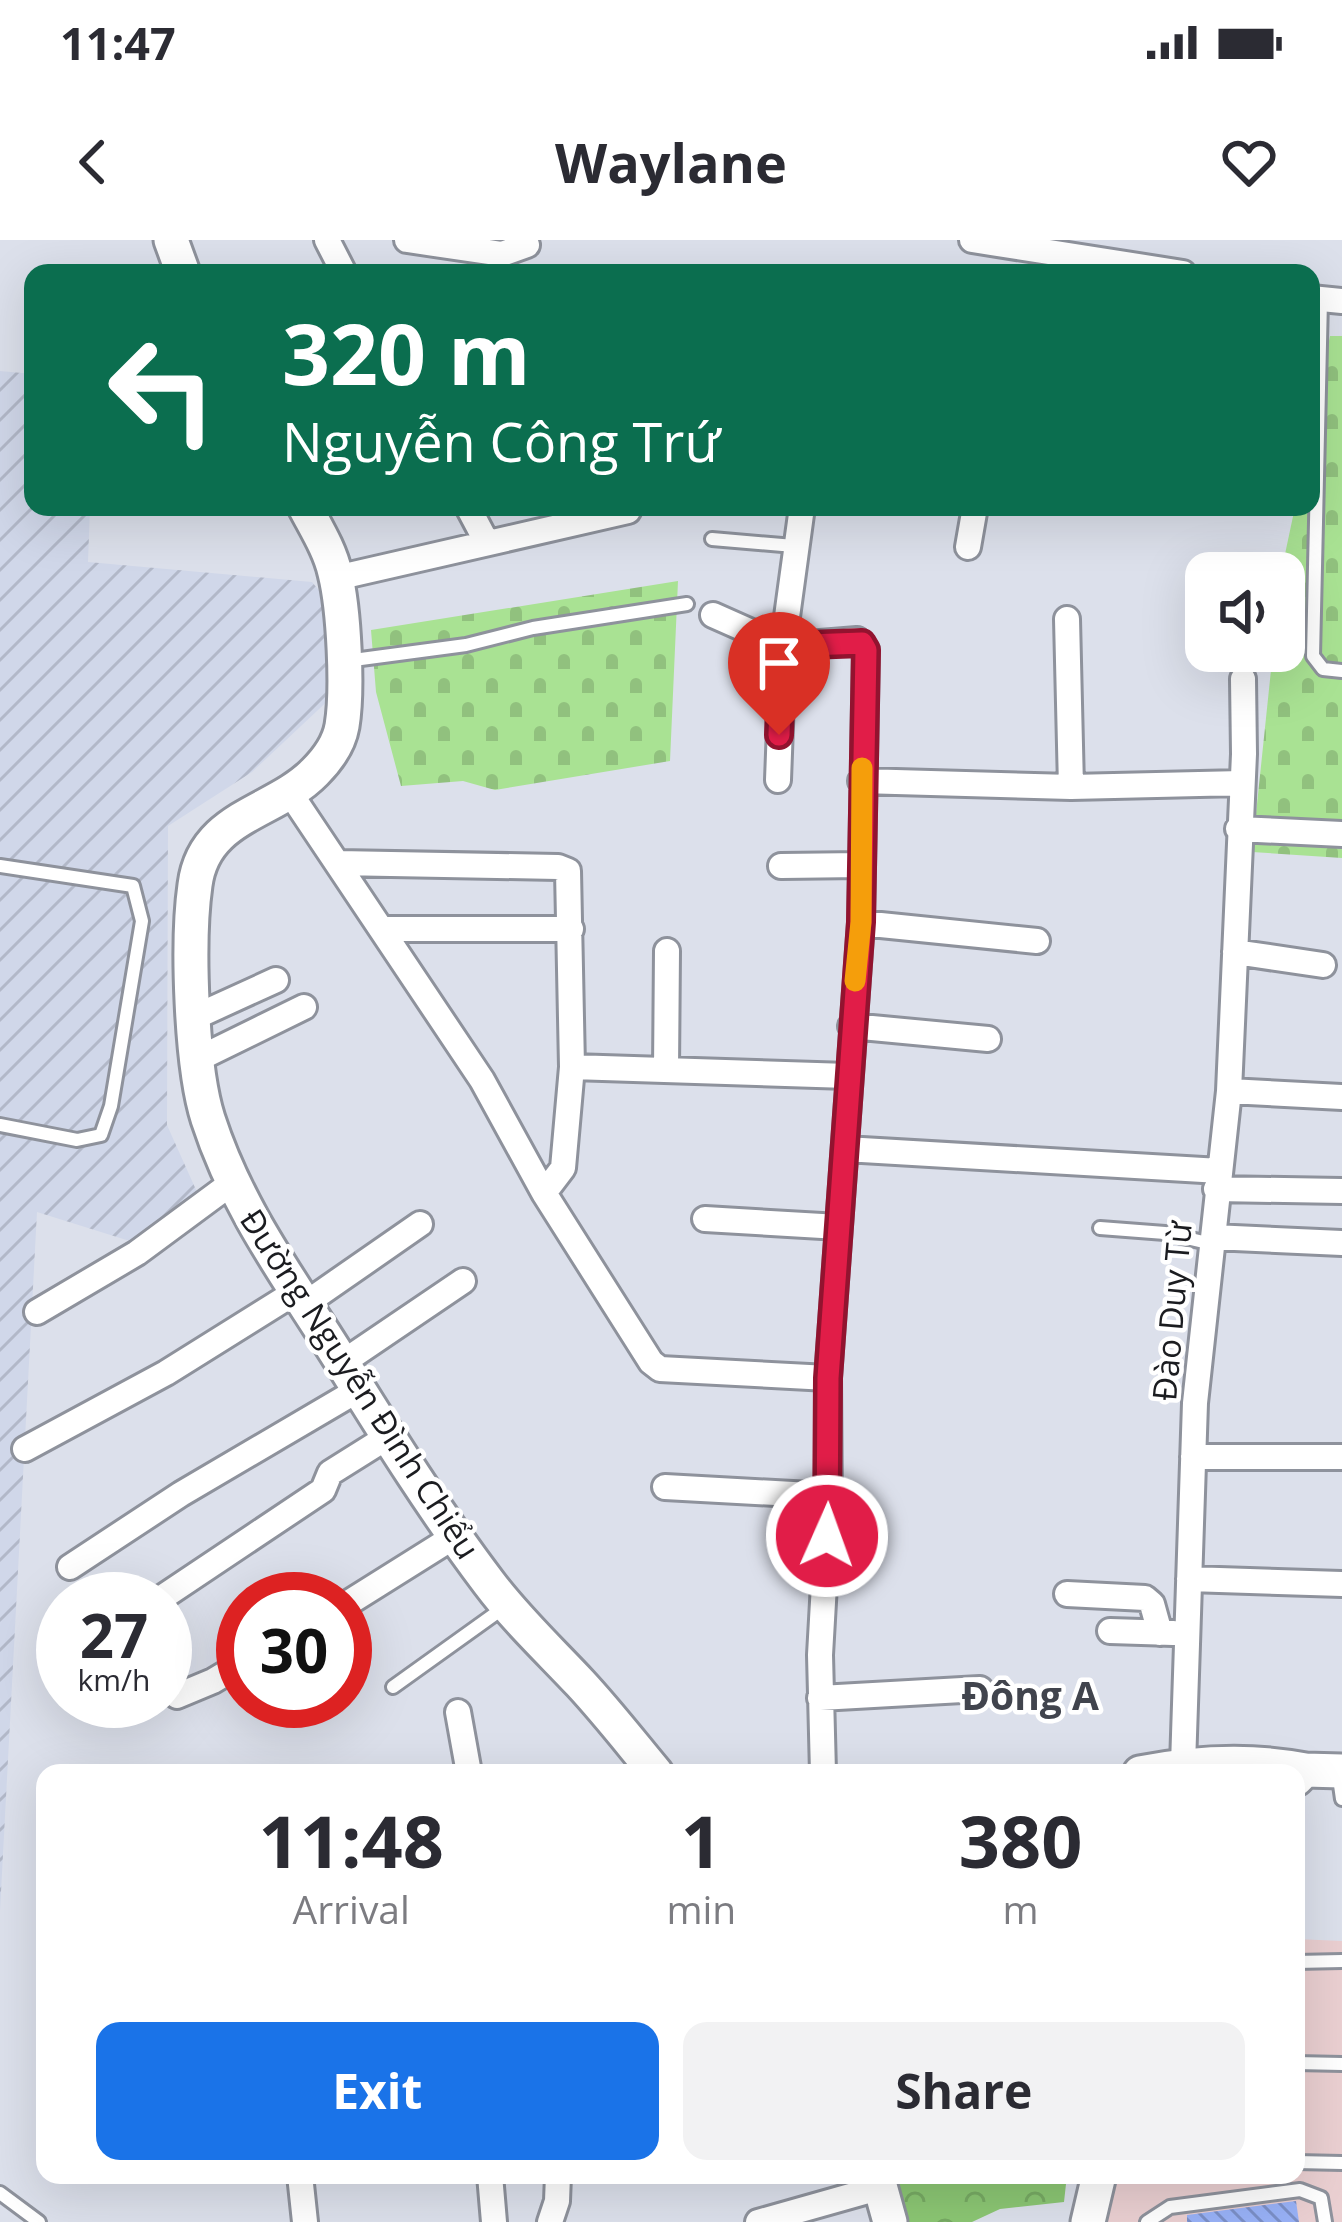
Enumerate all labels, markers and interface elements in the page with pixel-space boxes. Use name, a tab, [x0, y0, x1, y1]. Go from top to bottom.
text: 11:47	[60, 12, 176, 73]
text: Waylane	[555, 125, 787, 199]
icon: back	[60, 129, 126, 195]
icon: heart	[1216, 129, 1282, 195]
text: 320 m	[282, 295, 530, 410]
icon: left	[84, 312, 240, 468]
text: Nguyễn Công Trứ	[282, 404, 720, 478]
map controls	[1185, 552, 1305, 672]
button: sound	[1185, 552, 1305, 672]
pin	[728, 612, 830, 735]
icon: arrive	[746, 630, 812, 696]
street label: Đường Nguyễn Đình Chiểu	[230, 1200, 491, 1568]
street label: Đào Duy Từ	[1141, 1218, 1202, 1403]
position arrow	[764, 1473, 890, 1599]
speed limit sign: 30	[216, 1572, 372, 1728]
text: 27	[80, 1594, 148, 1676]
text: km/h	[78, 1659, 150, 1700]
district label: Đông A	[961, 1668, 1099, 1721]
text: 11:48	[259, 1791, 444, 1889]
text: 1	[681, 1791, 722, 1889]
text: 380	[959, 1791, 1082, 1889]
text: Arrival	[293, 1882, 410, 1935]
text: min	[666, 1882, 736, 1935]
text: m	[1003, 1882, 1039, 1935]
button: Exit	[96, 2022, 659, 2160]
button: Share	[683, 2022, 1245, 2160]

